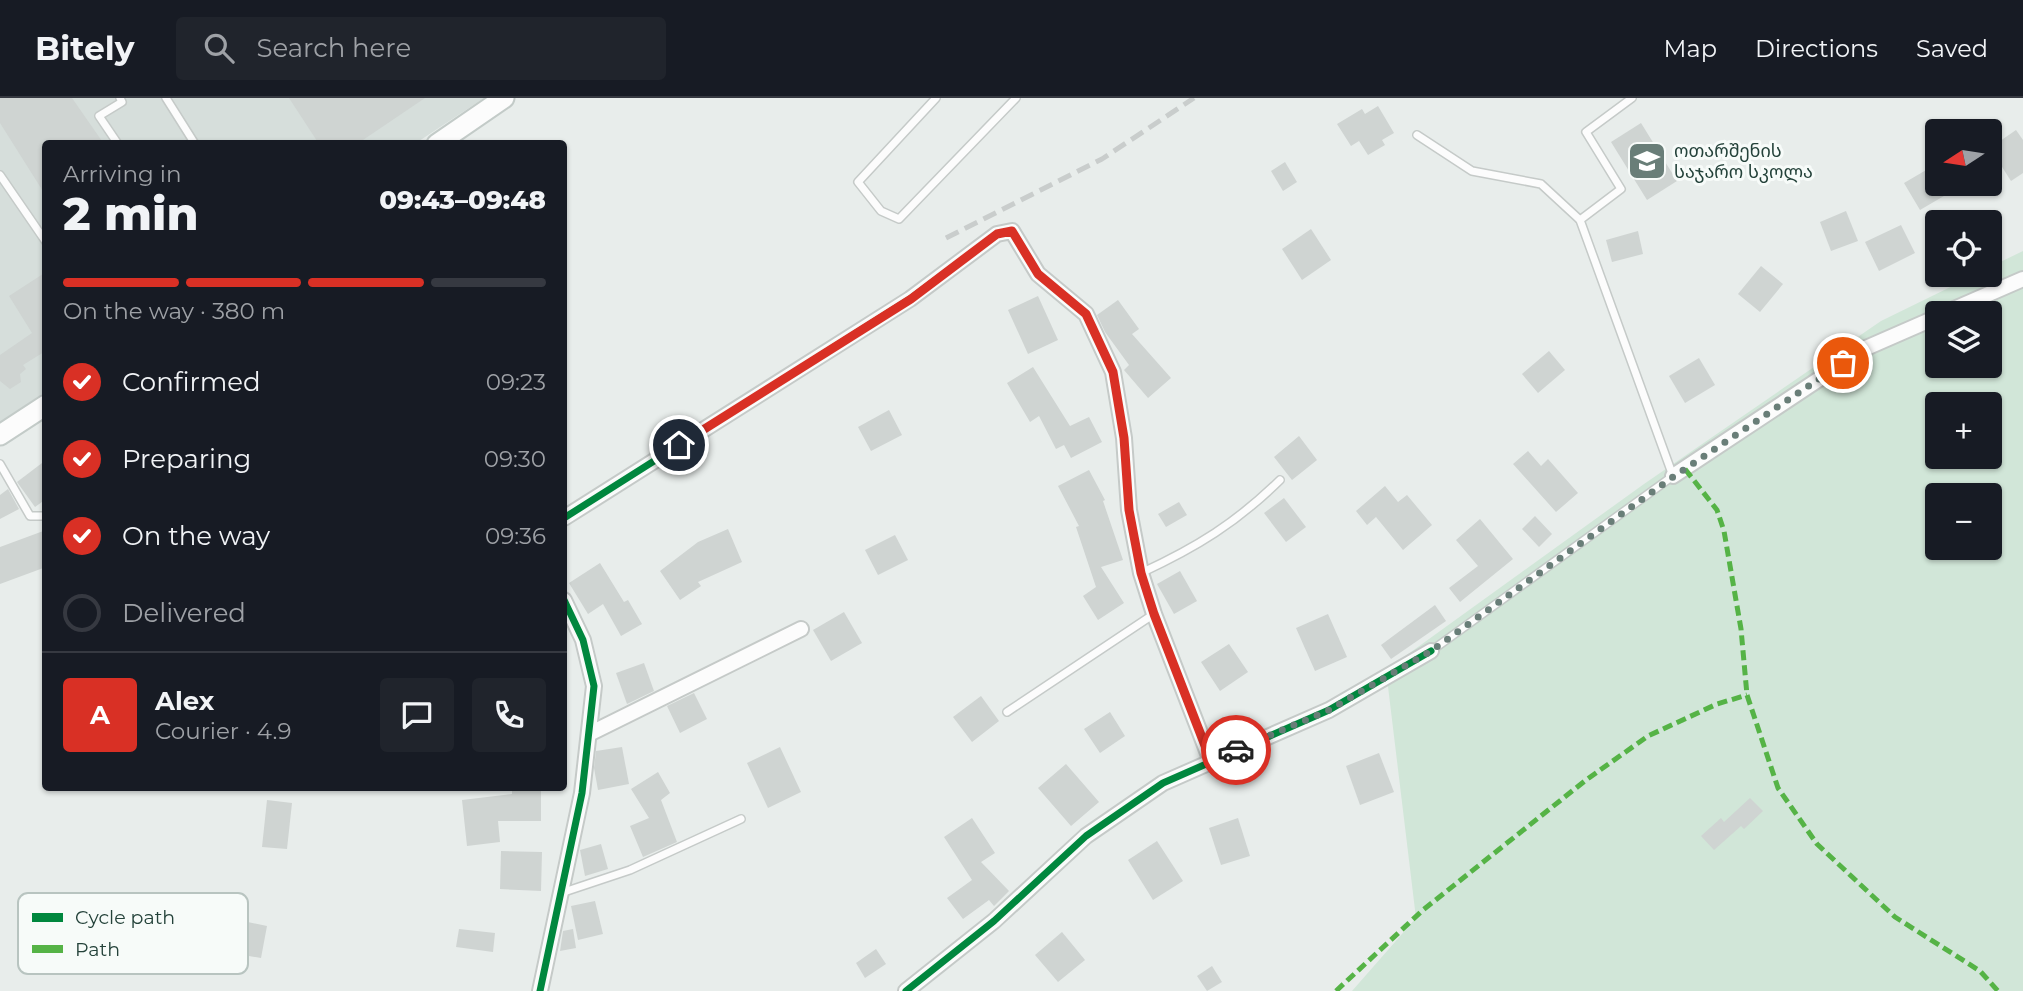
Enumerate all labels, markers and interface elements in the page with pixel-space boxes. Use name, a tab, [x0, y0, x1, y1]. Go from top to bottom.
search box	[176, 17, 666, 80]
text: Bitely	[35, 28, 134, 68]
icon: search	[200, 29, 238, 67]
text: Search here	[256, 32, 411, 64]
text: Map	[1664, 34, 1717, 63]
text: Directions	[1755, 34, 1878, 63]
text: Saved	[1916, 34, 1988, 63]
north arrow	[1925, 119, 2002, 196]
map controls	[1925, 119, 2002, 560]
school or university icon: ოთარშენის საჯარო სკოლა	[1626, 140, 1668, 182]
place label: ოთარშენის საჯარო სკოლა	[1674, 140, 1813, 183]
text: Arriving in	[63, 160, 182, 188]
text: 09:43–09:48	[379, 184, 546, 216]
text: 2 min	[63, 185, 198, 242]
button: locate	[1925, 210, 2002, 287]
text: On the way · 380 m	[63, 297, 285, 325]
button: layers	[1925, 301, 2002, 378]
pin	[1813, 333, 1873, 393]
icon: bag	[1824, 344, 1862, 382]
icon: check	[63, 363, 101, 401]
text: Confirmed	[122, 366, 261, 398]
text: 09:23	[486, 368, 546, 396]
button: +	[1925, 392, 2002, 469]
pin	[649, 415, 709, 475]
icon: home	[660, 426, 698, 464]
icon: check	[63, 440, 101, 478]
text: Preparing	[122, 443, 251, 475]
text: 09:30	[484, 445, 546, 473]
button: −	[1925, 483, 2002, 560]
icon: check	[63, 517, 101, 555]
text: On the way	[122, 520, 270, 552]
text: 09:36	[485, 522, 546, 550]
text: Delivered	[122, 597, 246, 629]
button: chat	[380, 678, 454, 752]
button: phone	[472, 678, 546, 752]
text: Alex	[155, 685, 214, 717]
text: A	[90, 699, 110, 731]
courier	[1201, 715, 1271, 785]
text: Courier · 4.9	[155, 717, 291, 745]
icon: car	[1217, 731, 1255, 769]
legend	[18, 893, 248, 974]
text: Cycle path	[75, 906, 175, 929]
text: Path	[75, 938, 120, 961]

